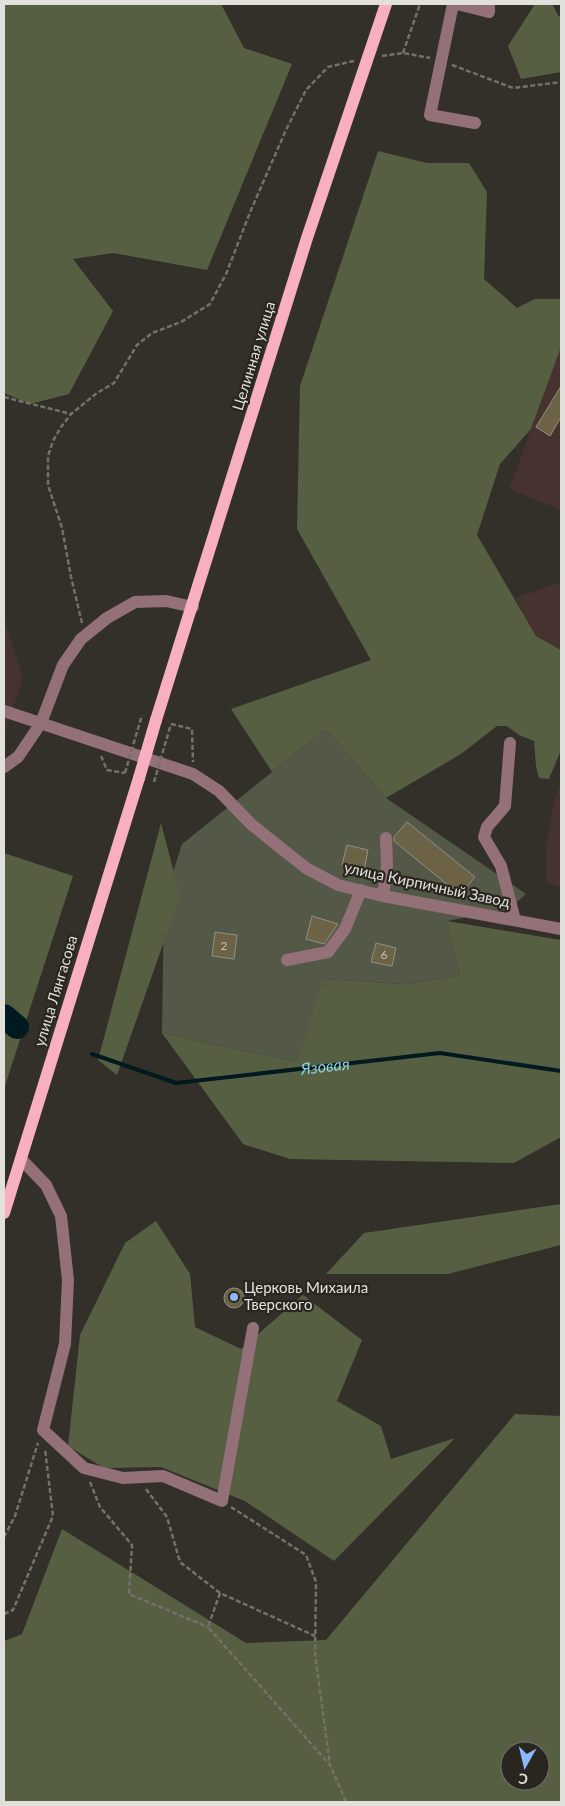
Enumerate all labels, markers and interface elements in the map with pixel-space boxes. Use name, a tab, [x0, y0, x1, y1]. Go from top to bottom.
street label: Целинная улица	[228, 299, 278, 412]
street label: улица Кирпичный Завод	[343, 858, 512, 910]
street label: улица Лянгасова	[30, 933, 81, 1048]
house number: 2	[221, 938, 228, 953]
house number: 6	[381, 947, 388, 962]
water label: Язовая	[299, 1053, 350, 1078]
place label: Церковь Михаила Тверского	[244, 1278, 368, 1313]
marker: Церковь Михаила Тверского	[228, 1291, 240, 1303]
north arrow	[500, 1741, 550, 1791]
text: С	[517, 1770, 529, 1788]

